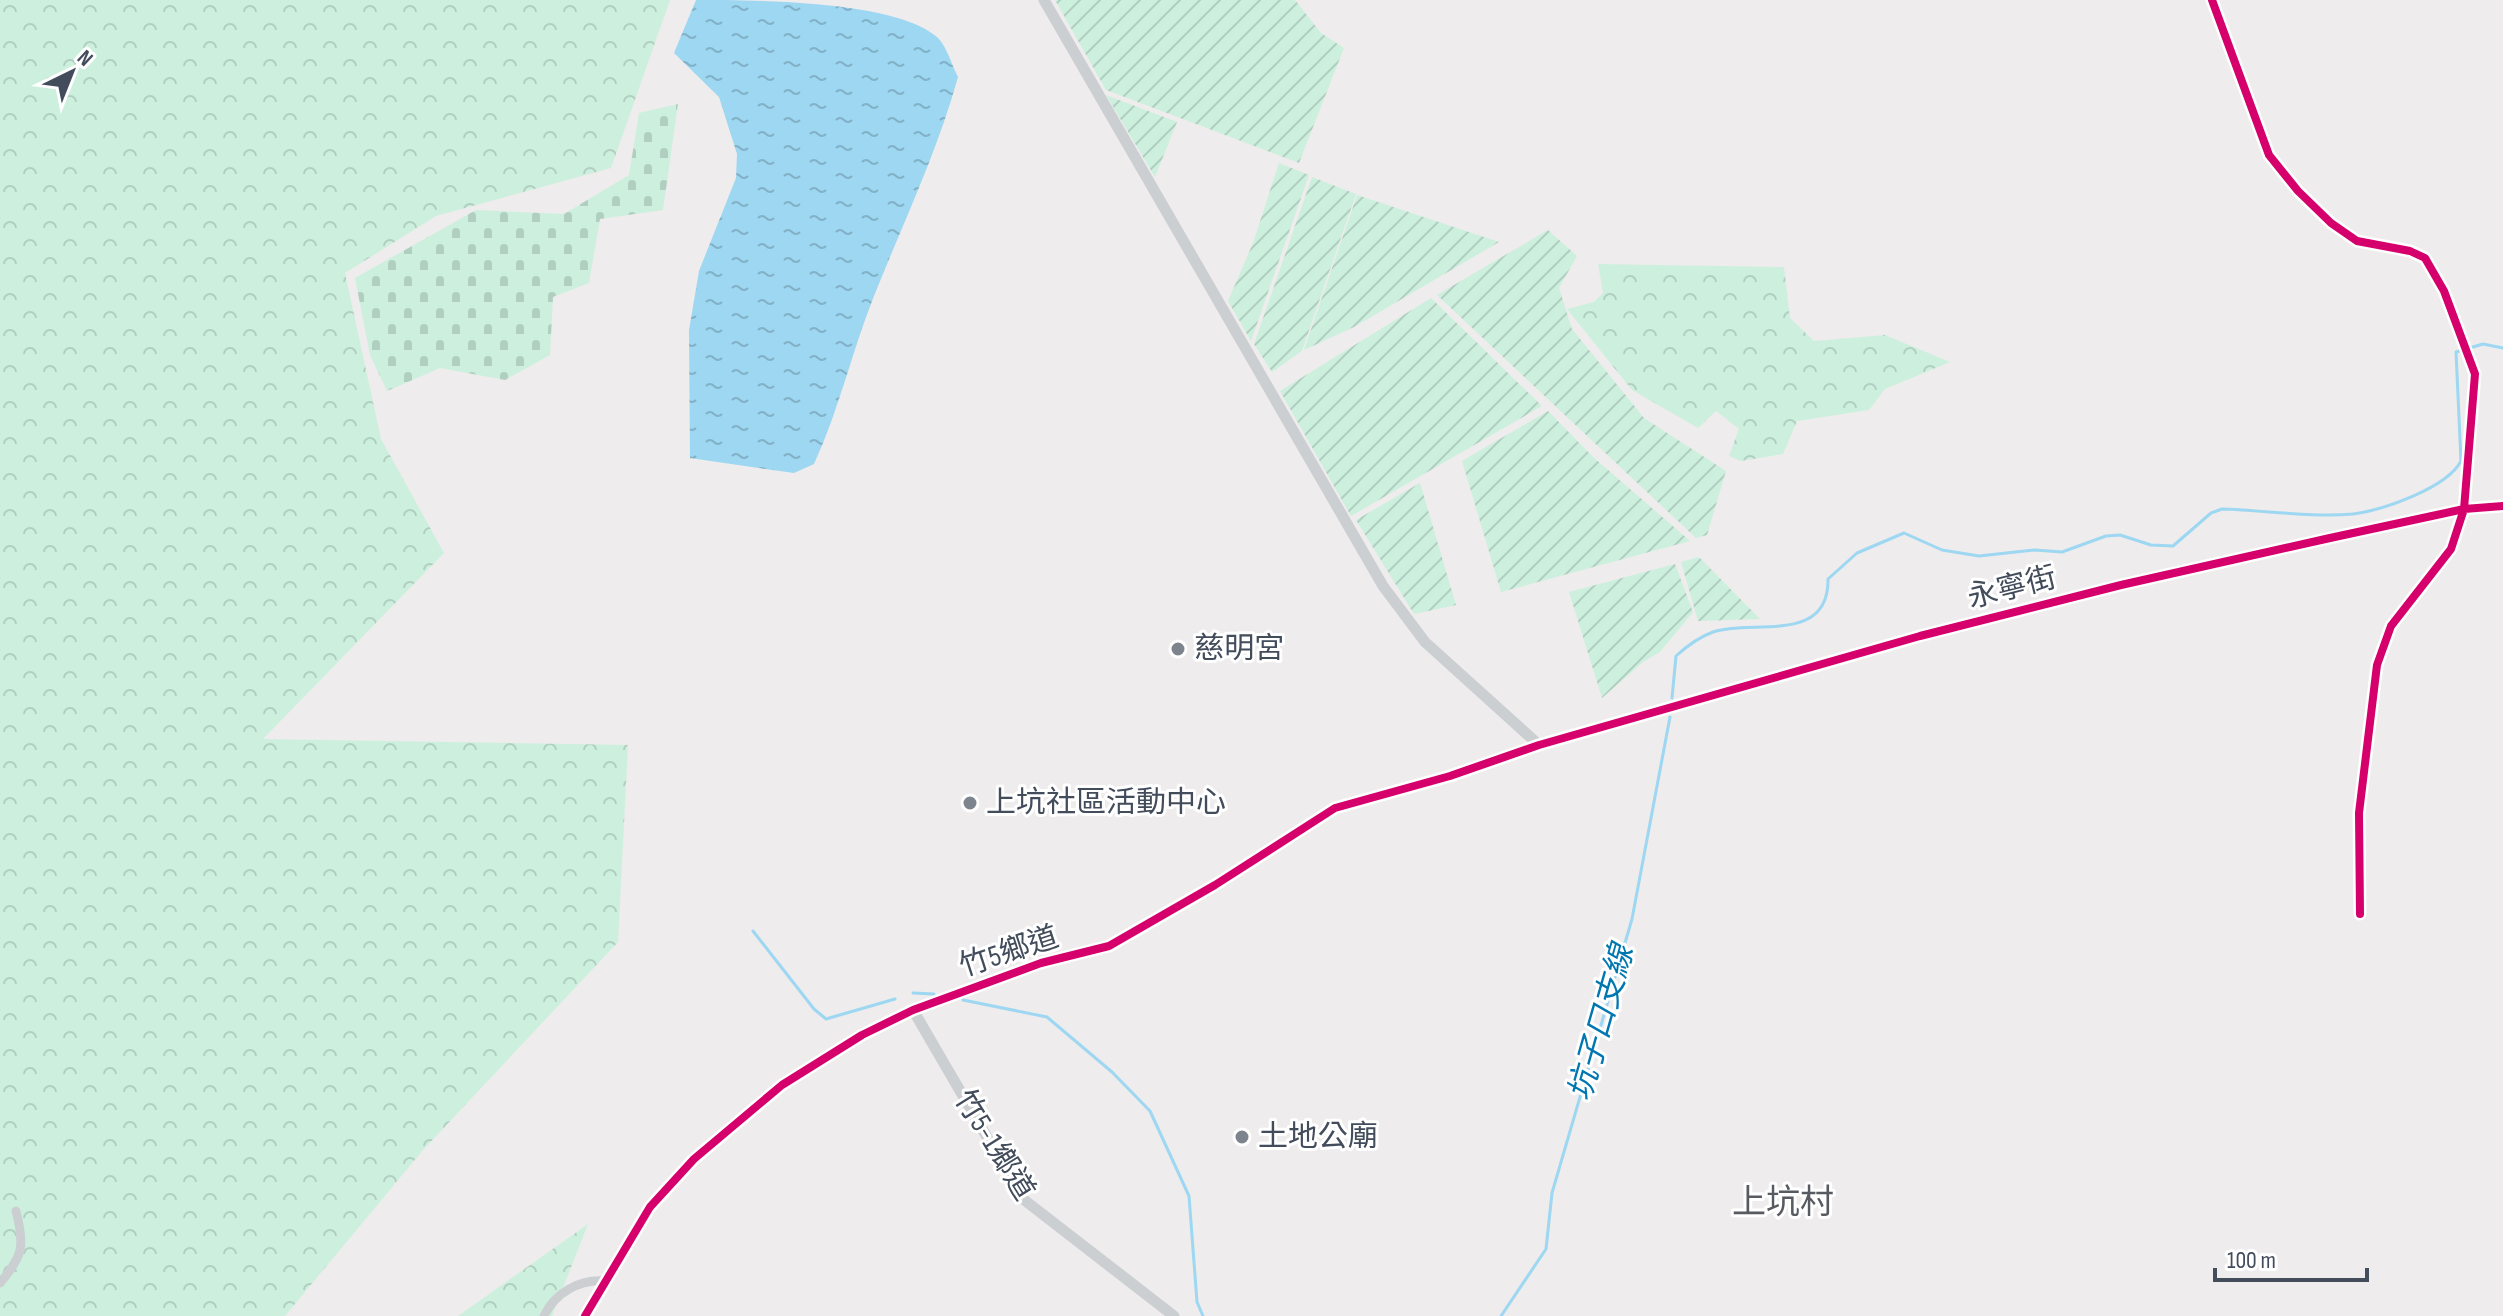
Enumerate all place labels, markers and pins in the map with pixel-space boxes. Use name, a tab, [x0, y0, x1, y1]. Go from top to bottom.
place label: 慈明宮	[1194, 631, 1284, 667]
marker: 慈明宮	[1169, 640, 1187, 658]
place label: 上坑社區活動中心	[986, 785, 1226, 821]
marker: 上坑社區活動中心	[961, 794, 979, 812]
place label: 土地公廟	[1258, 1119, 1378, 1155]
marker: 土地公廟	[1233, 1128, 1251, 1146]

